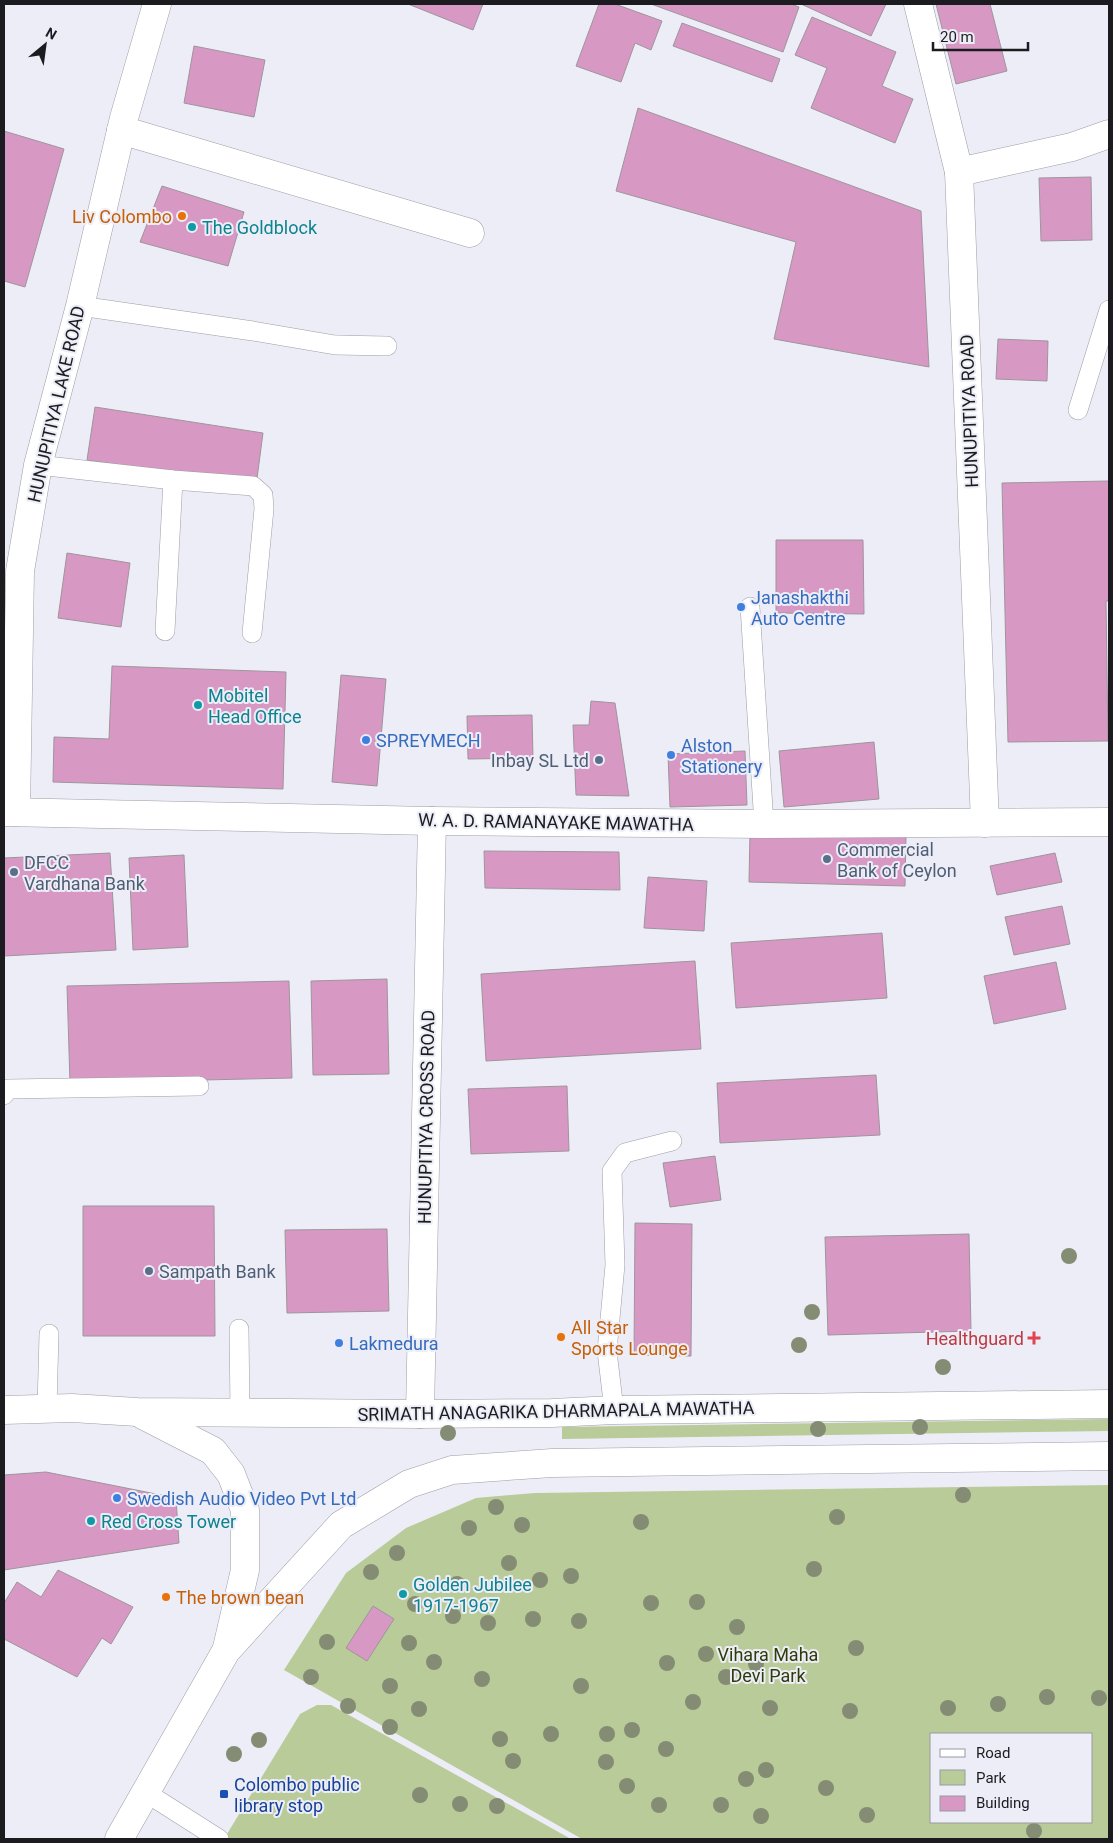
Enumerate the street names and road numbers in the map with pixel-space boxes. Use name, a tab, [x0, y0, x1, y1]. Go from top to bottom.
street label: HUNUPITIYA LAKE ROAD	[23, 304, 89, 504]
street label: HUNUPITIYA ROAD	[956, 334, 982, 488]
street label: W. A. D. RAMANAYAKE MAWATHA	[418, 809, 694, 835]
street label: HUNUPITIYA CROSS ROAD	[414, 1010, 438, 1224]
street label: SRIMATH ANAGARIKA DHARMAPALA MAWATHA	[357, 1397, 755, 1425]

